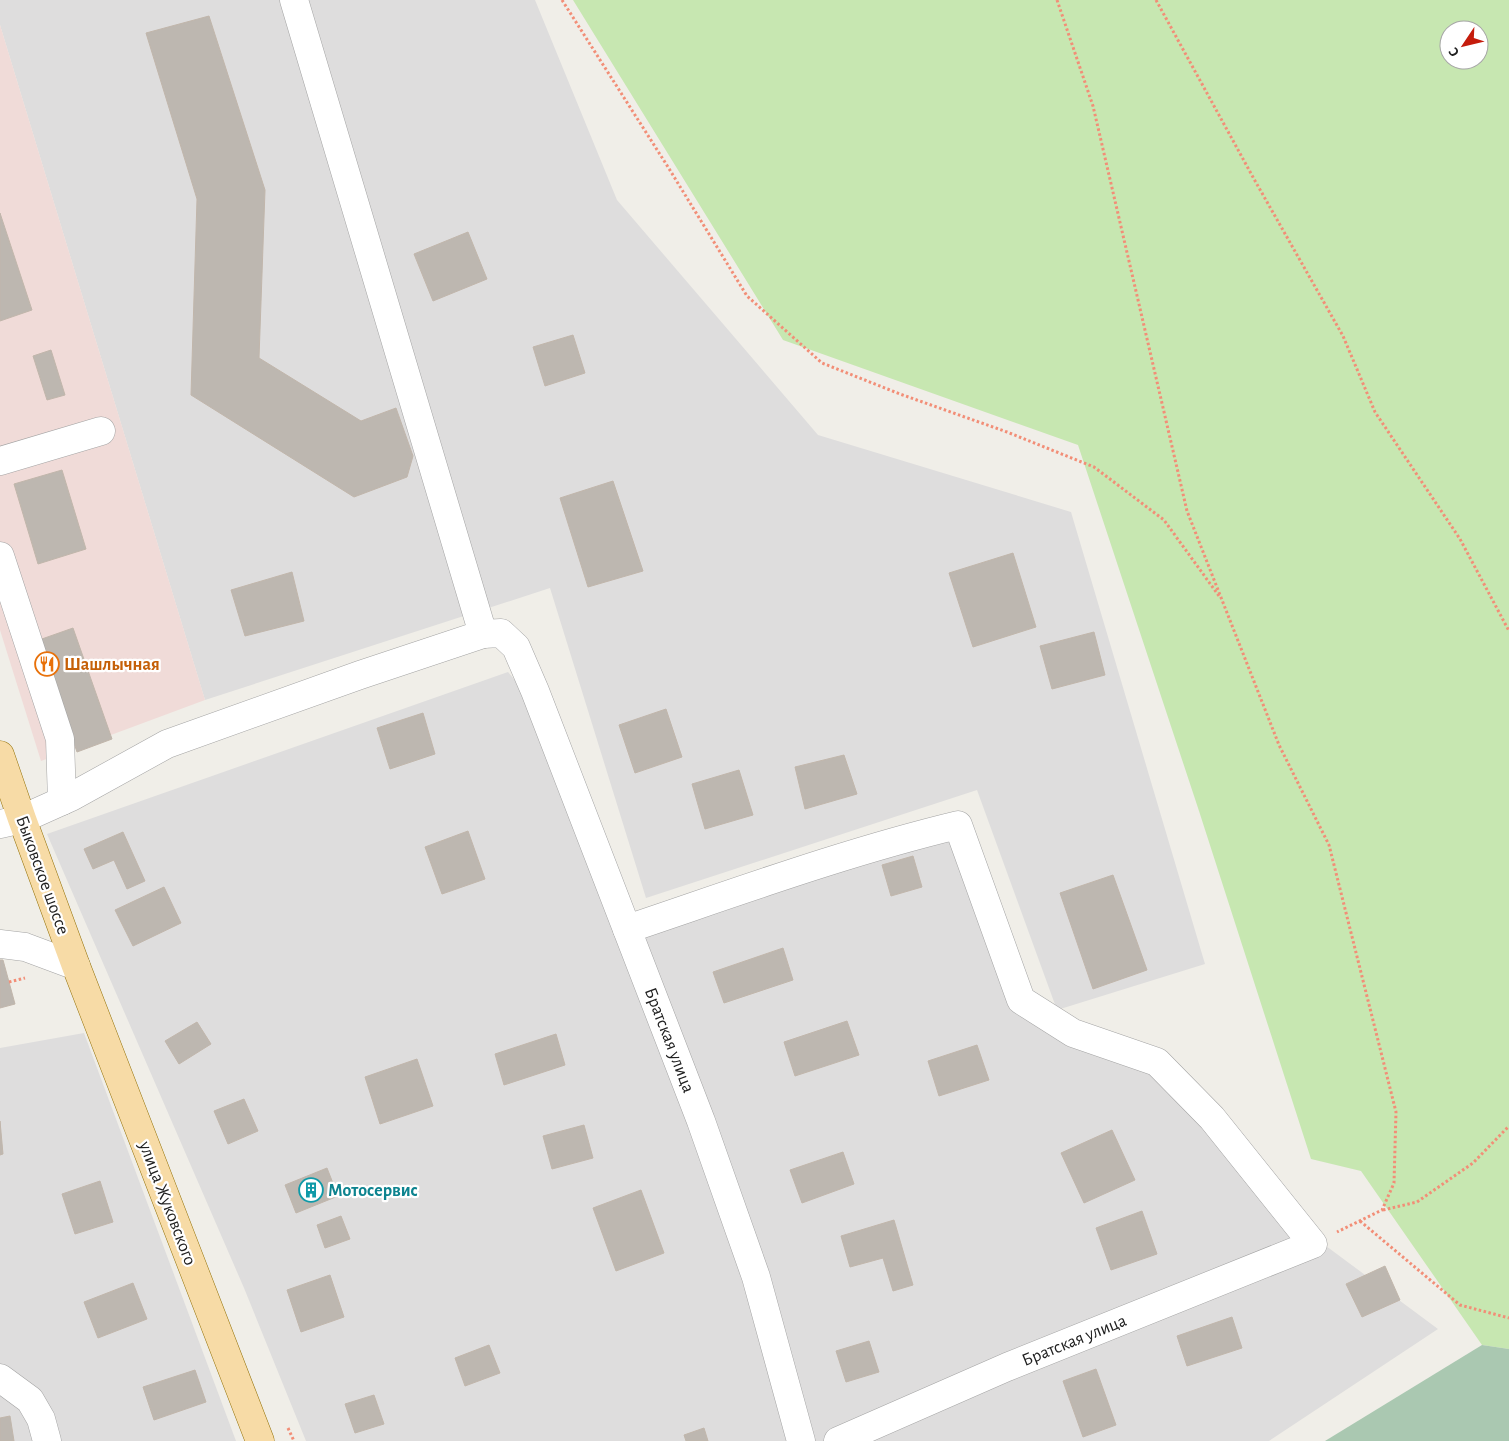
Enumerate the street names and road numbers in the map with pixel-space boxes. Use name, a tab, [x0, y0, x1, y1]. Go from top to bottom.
street label: Быковское шоссе	[12, 813, 72, 937]
street label: Братская улица	[641, 985, 697, 1095]
street label: улица Жуковского	[135, 1138, 199, 1268]
street label: Братская улица	[1020, 1312, 1129, 1370]

